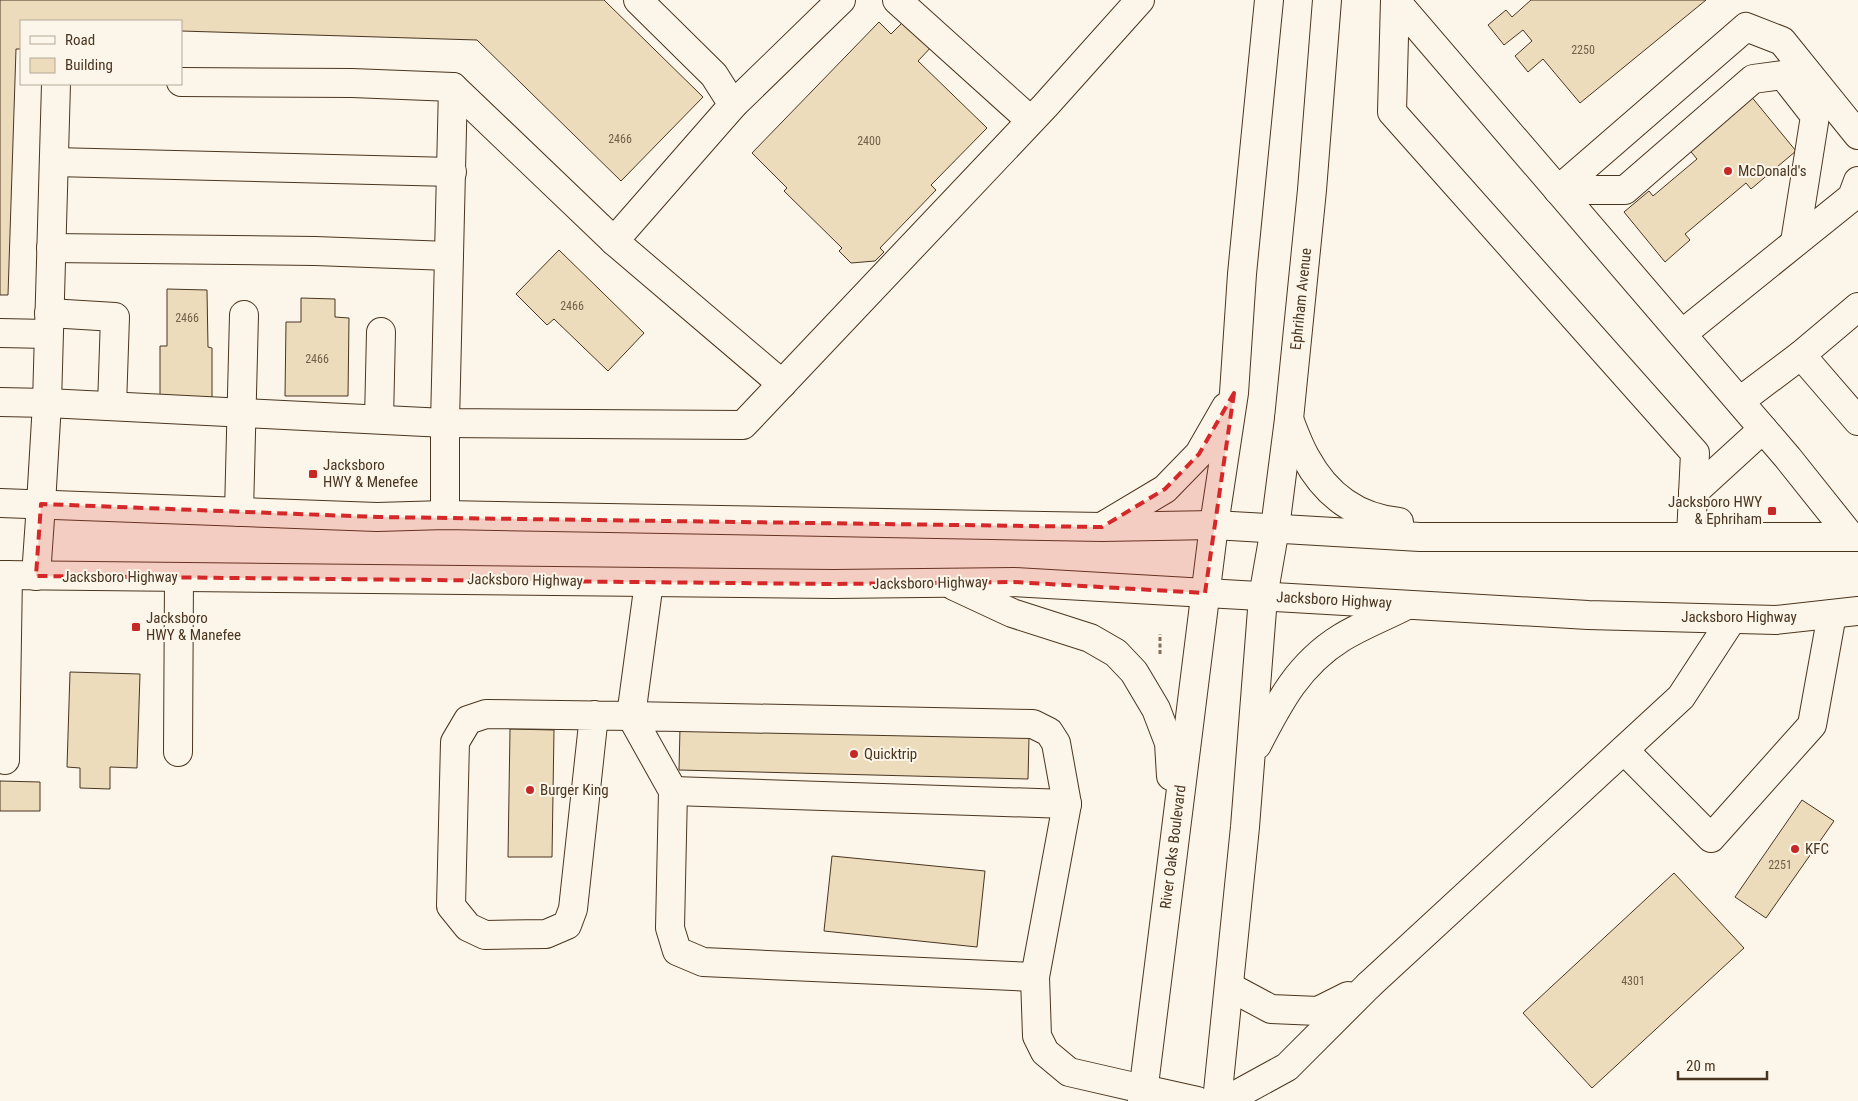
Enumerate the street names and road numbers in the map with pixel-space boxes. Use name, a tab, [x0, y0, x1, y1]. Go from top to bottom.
street label: Ephriham Avenue	[1287, 247, 1315, 351]
street label: Jacksboro Highway	[62, 568, 178, 586]
street label: Jacksboro Highway	[467, 570, 583, 590]
street label: Jacksboro Highway	[872, 573, 988, 593]
street label: Jacksboro Highway	[1276, 588, 1392, 612]
street label: Jacksboro Highway	[1681, 608, 1797, 626]
street label: River Oaks Boulevard	[1156, 784, 1190, 910]

